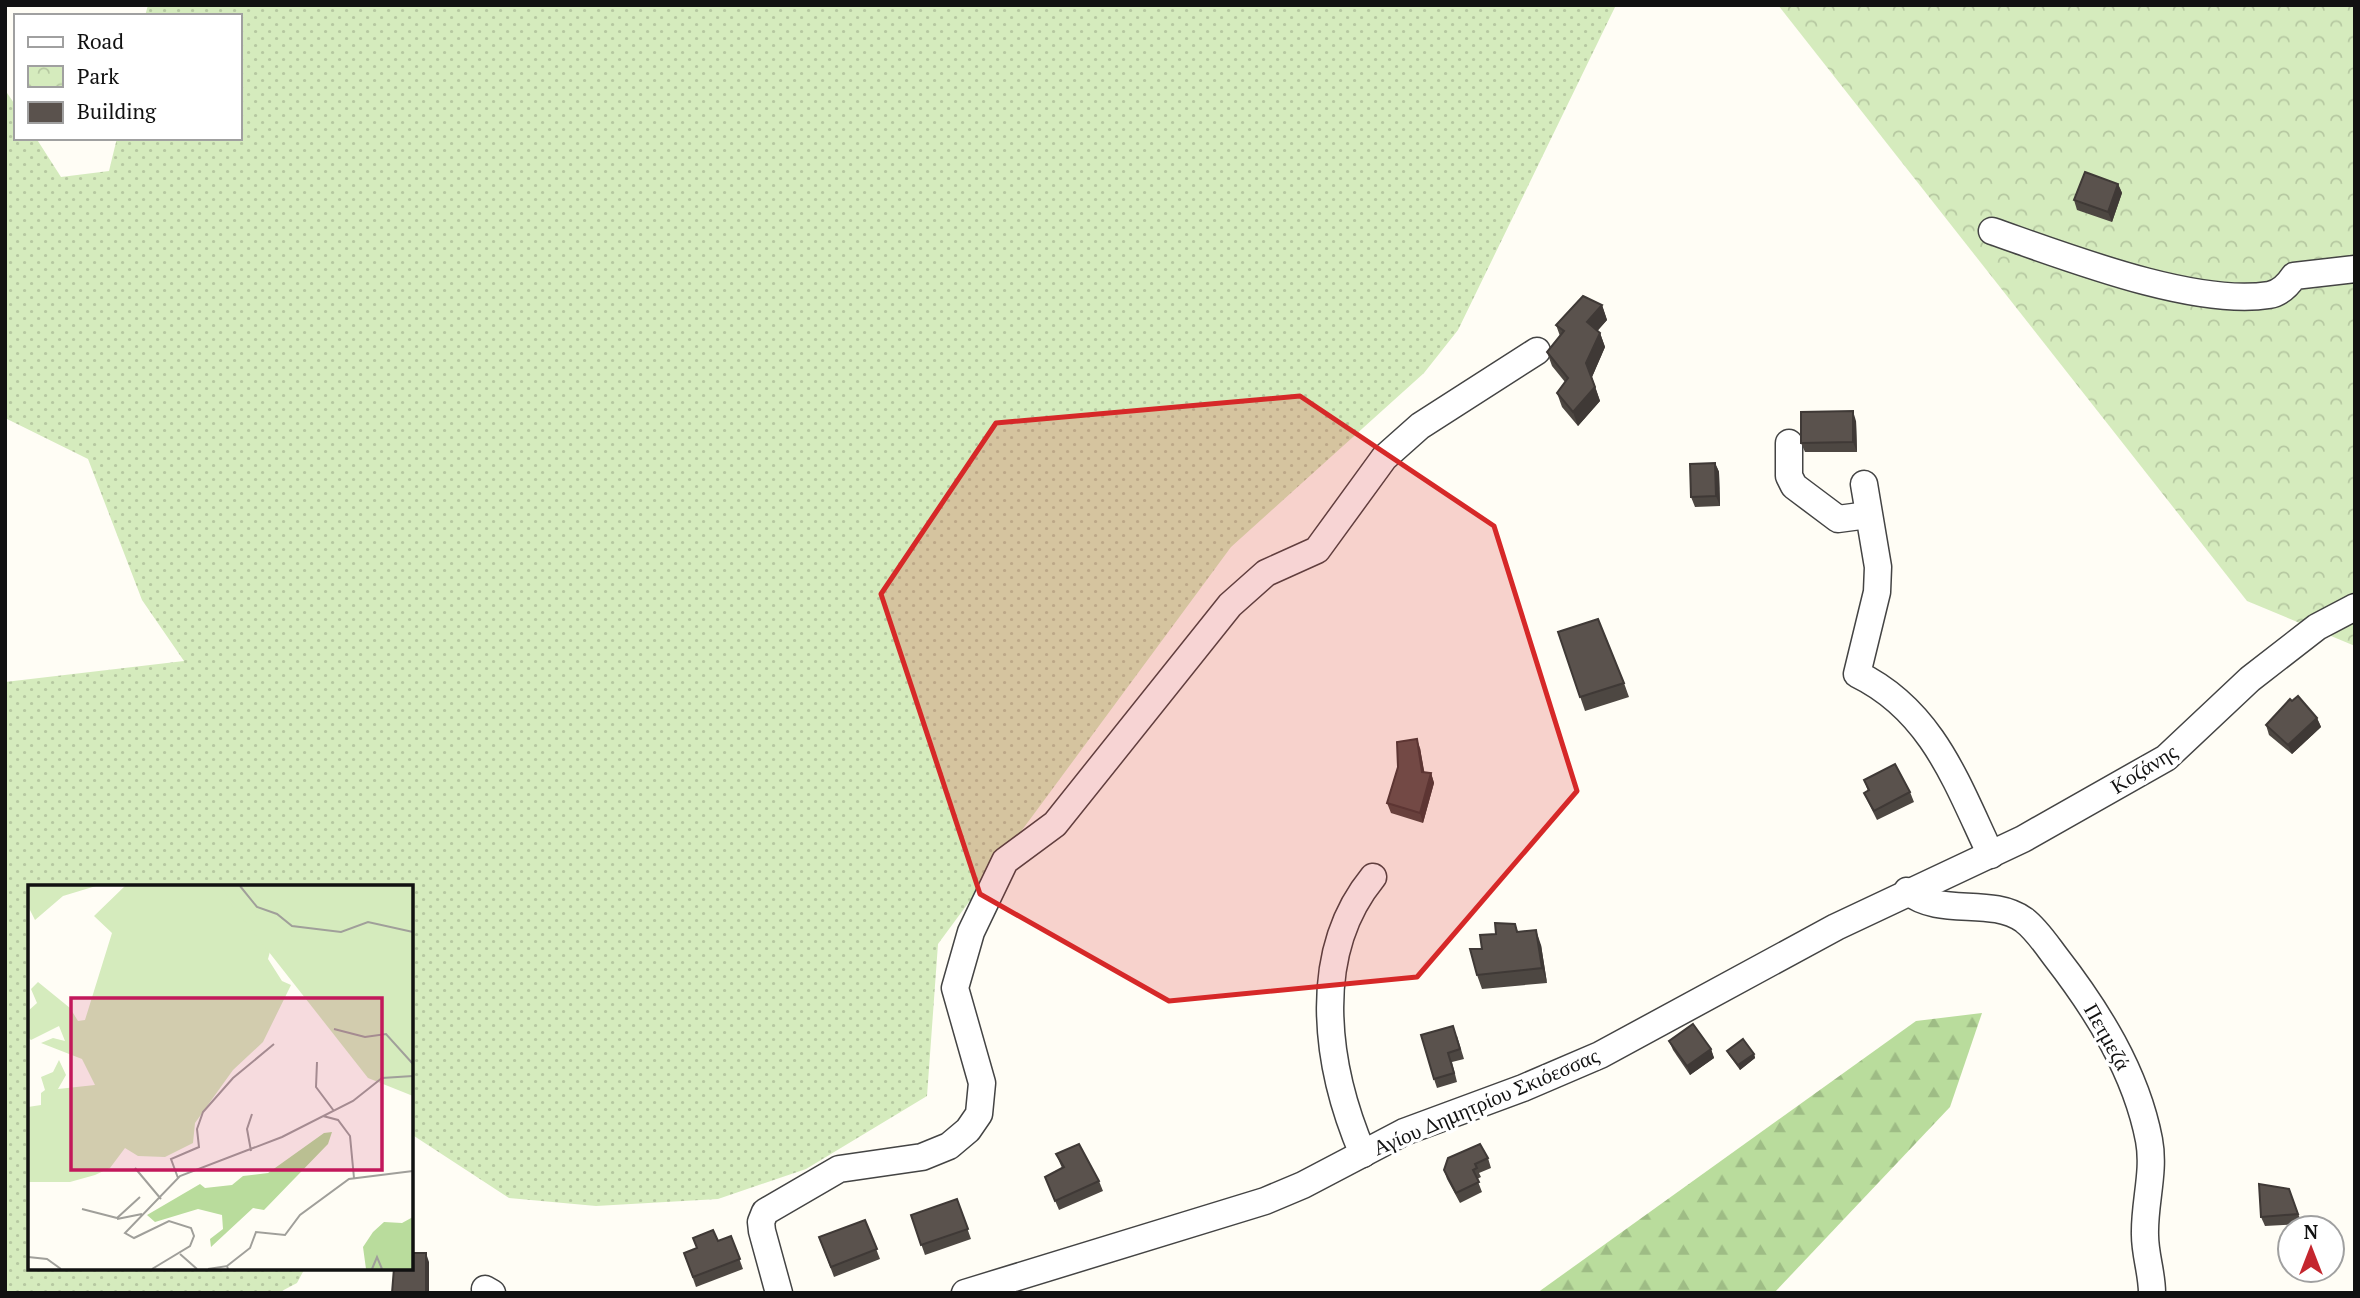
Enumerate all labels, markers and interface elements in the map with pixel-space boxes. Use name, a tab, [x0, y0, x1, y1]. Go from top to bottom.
legend	[14, 14, 242, 140]
text: Road	[77, 27, 124, 55]
text: Park	[77, 62, 119, 90]
text: Building	[77, 97, 157, 125]
street label: Κοζάνης	[2105, 736, 2183, 799]
inset map	[28, 885, 413, 1270]
street label: Πετμεζά	[2078, 998, 2138, 1075]
street label: Αγίου Δημητρίου Σκιόεσσας	[1368, 1041, 1603, 1161]
north arrow	[2276, 1214, 2346, 1284]
text: N	[2304, 1219, 2319, 1244]

